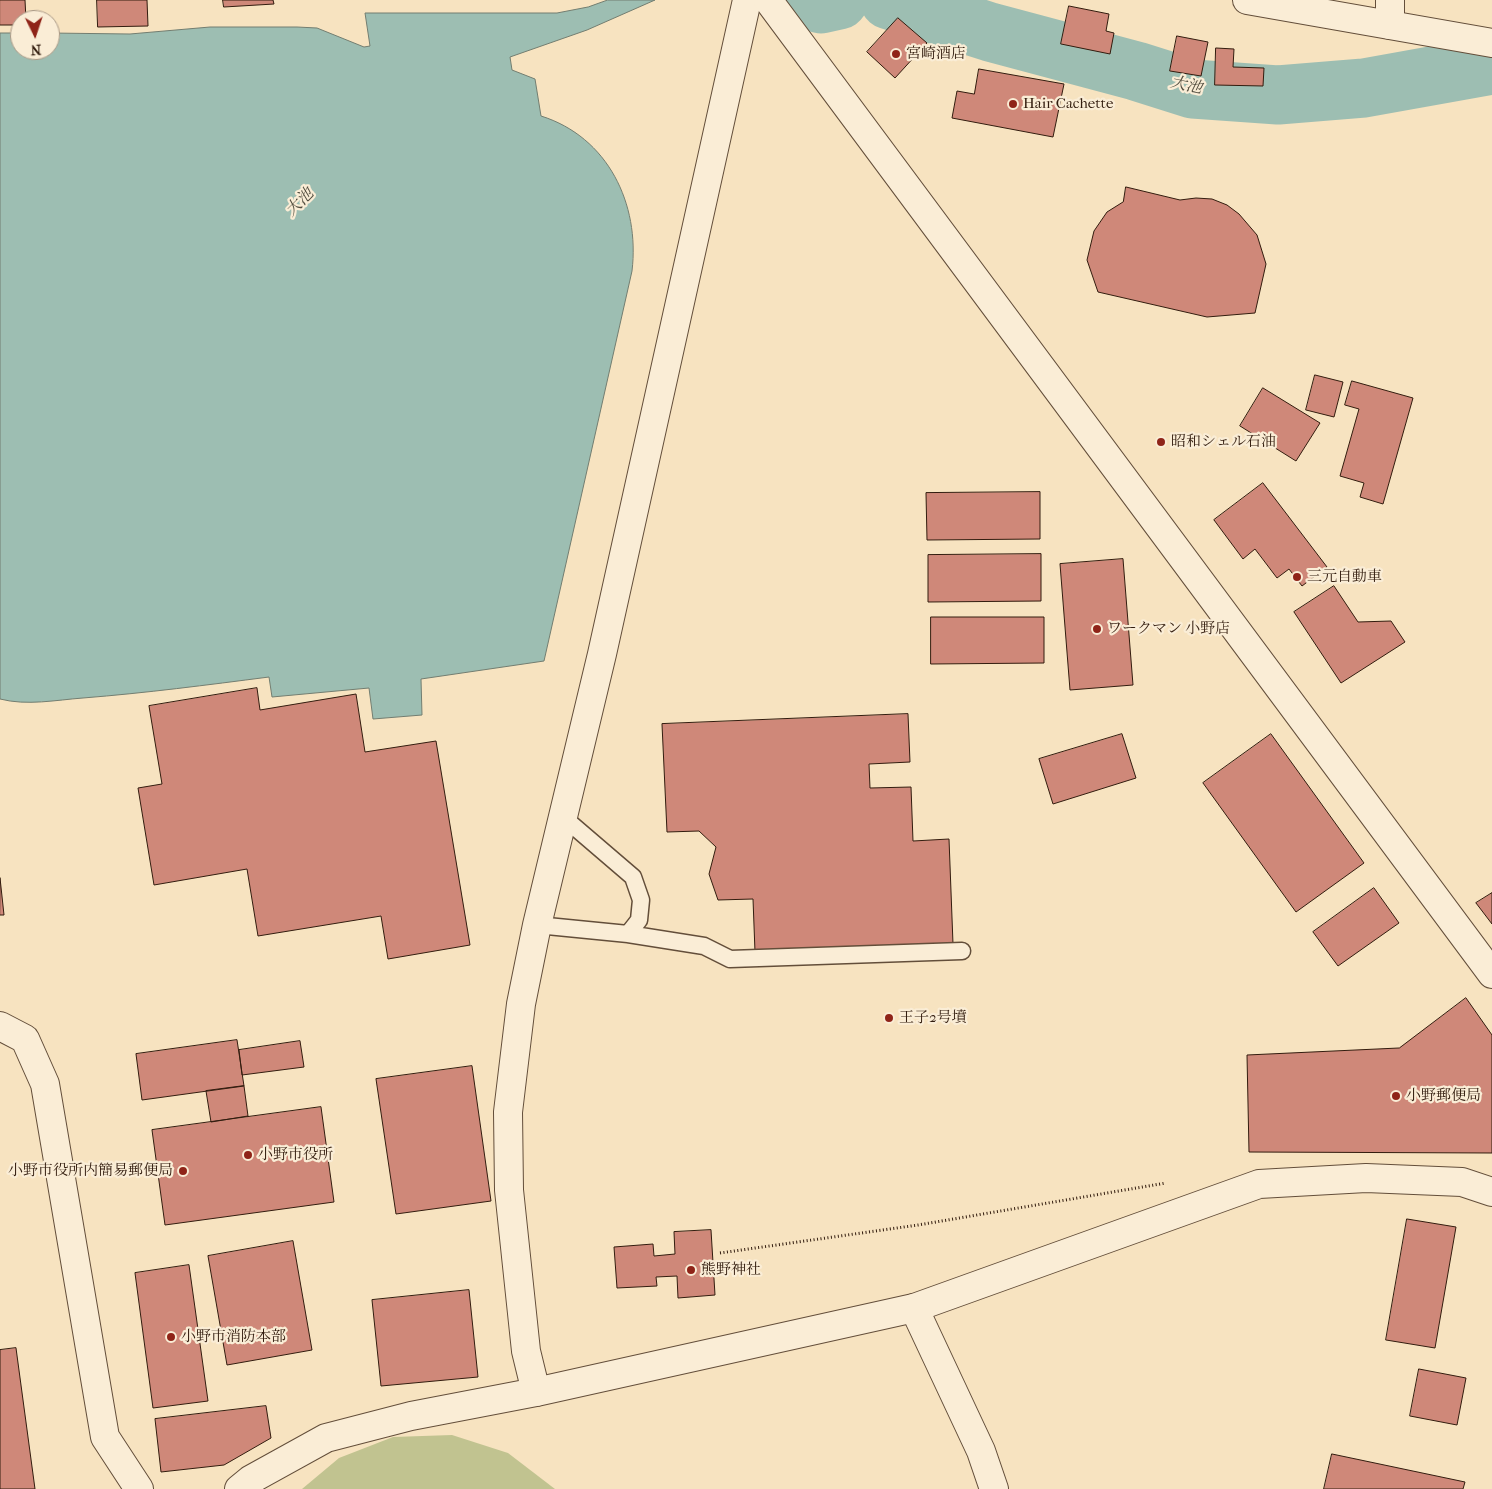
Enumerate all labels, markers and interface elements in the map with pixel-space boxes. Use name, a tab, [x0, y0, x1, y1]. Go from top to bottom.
north arrow	[10, 10, 60, 60]
text: N	[30, 41, 42, 58]
place label: 宮崎酒店	[906, 45, 966, 63]
marker: 宮崎酒店	[890, 48, 902, 60]
water label: 大池	[1168, 73, 1204, 99]
place label: Hair Cachette	[1023, 95, 1113, 113]
marker: Hair Cachette	[1007, 98, 1019, 110]
water label: 大池	[282, 185, 318, 221]
place label: 昭和シェル石油	[1171, 433, 1276, 451]
marker: 昭和シェル石油	[1155, 436, 1167, 448]
place label: 三元自動車	[1307, 568, 1382, 586]
marker: 三元自動車	[1291, 571, 1303, 583]
place label: ワークマン 小野店	[1107, 620, 1230, 638]
marker: ワークマン 小野店	[1091, 623, 1103, 635]
place label: 王子2号墳	[899, 1009, 967, 1027]
marker: 王子2号墳	[883, 1012, 895, 1024]
place label: 小野郵便局	[1406, 1087, 1481, 1105]
marker: 小野郵便局	[1390, 1090, 1402, 1102]
place label: 小野市役所	[258, 1146, 333, 1164]
marker: 小野市役所	[242, 1149, 254, 1161]
place label: 小野市役所内簡易郵便局	[8, 1162, 173, 1180]
marker: 小野市役所内簡易郵便局	[177, 1165, 189, 1177]
place label: 熊野神社	[701, 1261, 761, 1279]
marker: 熊野神社	[685, 1264, 697, 1276]
place label: 小野市消防本部	[181, 1328, 286, 1346]
marker: 小野市消防本部	[165, 1331, 177, 1343]

